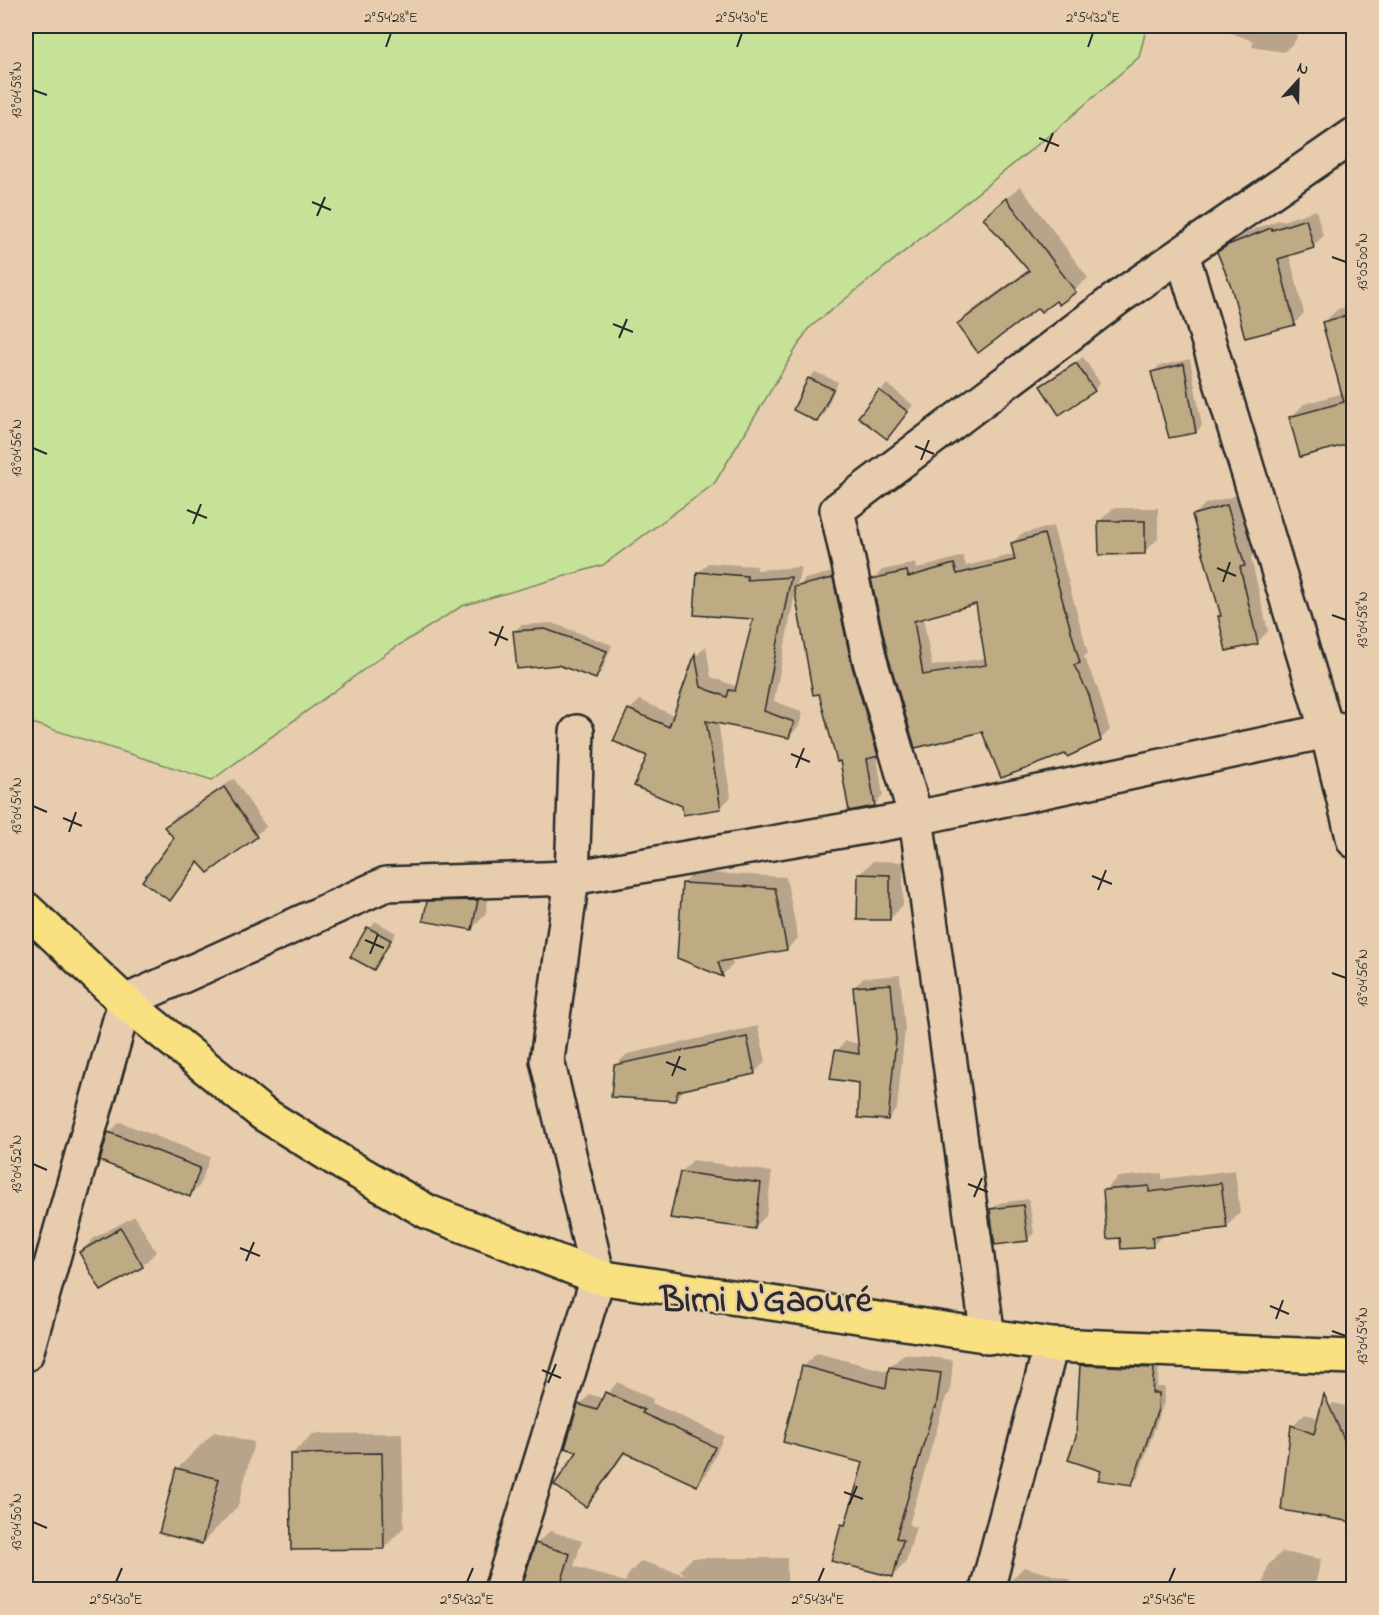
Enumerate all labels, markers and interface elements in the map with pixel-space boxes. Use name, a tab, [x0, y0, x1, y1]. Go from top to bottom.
text: 2°54'28"E	[364, 7, 418, 29]
text: 2°54'30"E	[715, 7, 769, 29]
text: 2°54'32"E	[1066, 7, 1120, 29]
north arrow	[1268, 51, 1328, 111]
text: N	[1293, 56, 1313, 82]
text: 13°04'58"N	[6, 61, 28, 119]
text: 13°05'00"N	[1352, 233, 1374, 291]
text: 13°04'56"N	[6, 419, 28, 477]
text: 13°04'58"N	[1352, 591, 1374, 649]
text: 13°04'54"N	[6, 777, 28, 835]
text: 13°04'56"N	[1352, 949, 1374, 1007]
text: 13°04'52"N	[6, 1135, 28, 1193]
district label: Birni N'Gaouré	[658, 1276, 873, 1329]
text: 13°04'54"N	[1352, 1307, 1374, 1365]
text: 13°04'50"N	[6, 1493, 28, 1551]
text: 2°54'30"E	[89, 1589, 143, 1611]
text: 2°54'32"E	[440, 1589, 494, 1611]
text: 2°54'34"E	[792, 1589, 844, 1611]
text: 2°54'36"E	[1142, 1589, 1196, 1611]

